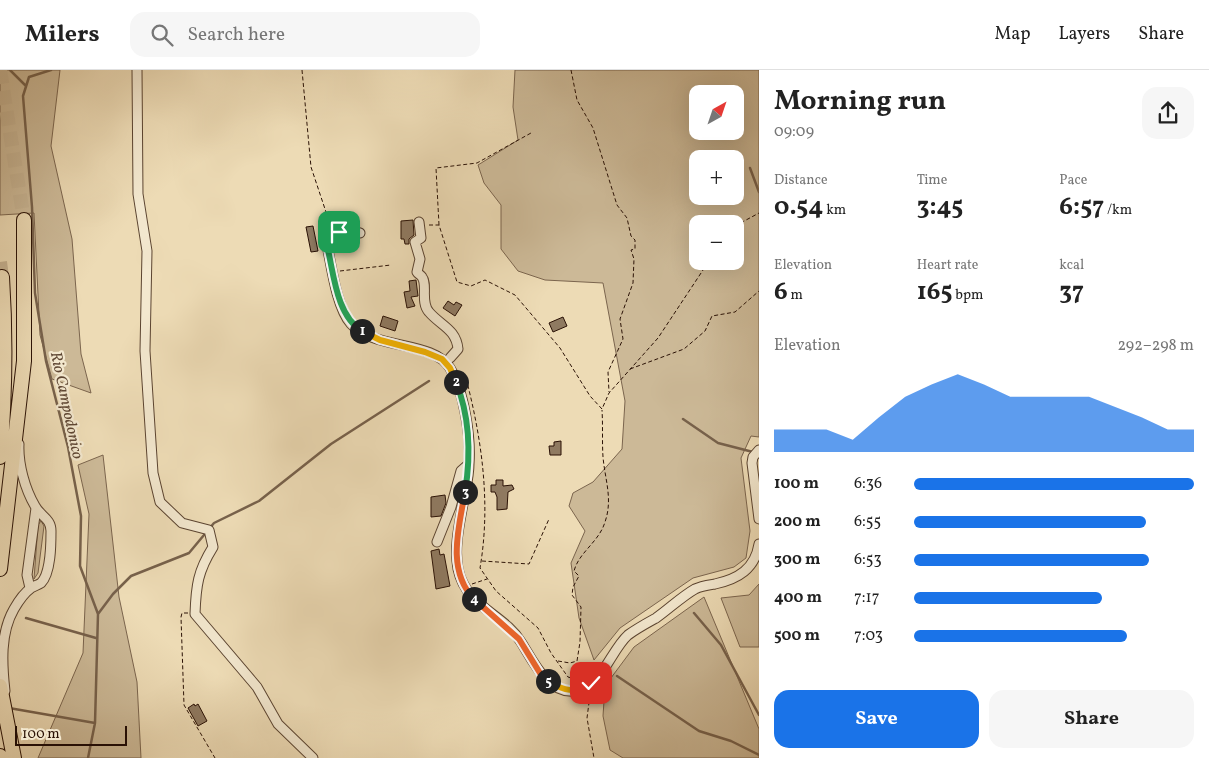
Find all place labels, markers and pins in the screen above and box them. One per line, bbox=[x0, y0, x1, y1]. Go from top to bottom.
pin bbox=[318, 211, 360, 253]
pin: 1 bbox=[350, 318, 374, 344]
pin: 2 bbox=[444, 370, 468, 394]
pin: 3 bbox=[452, 480, 478, 504]
pin: 4 bbox=[462, 586, 486, 612]
pin bbox=[570, 662, 612, 704]
pin: 5 bbox=[536, 668, 560, 694]

